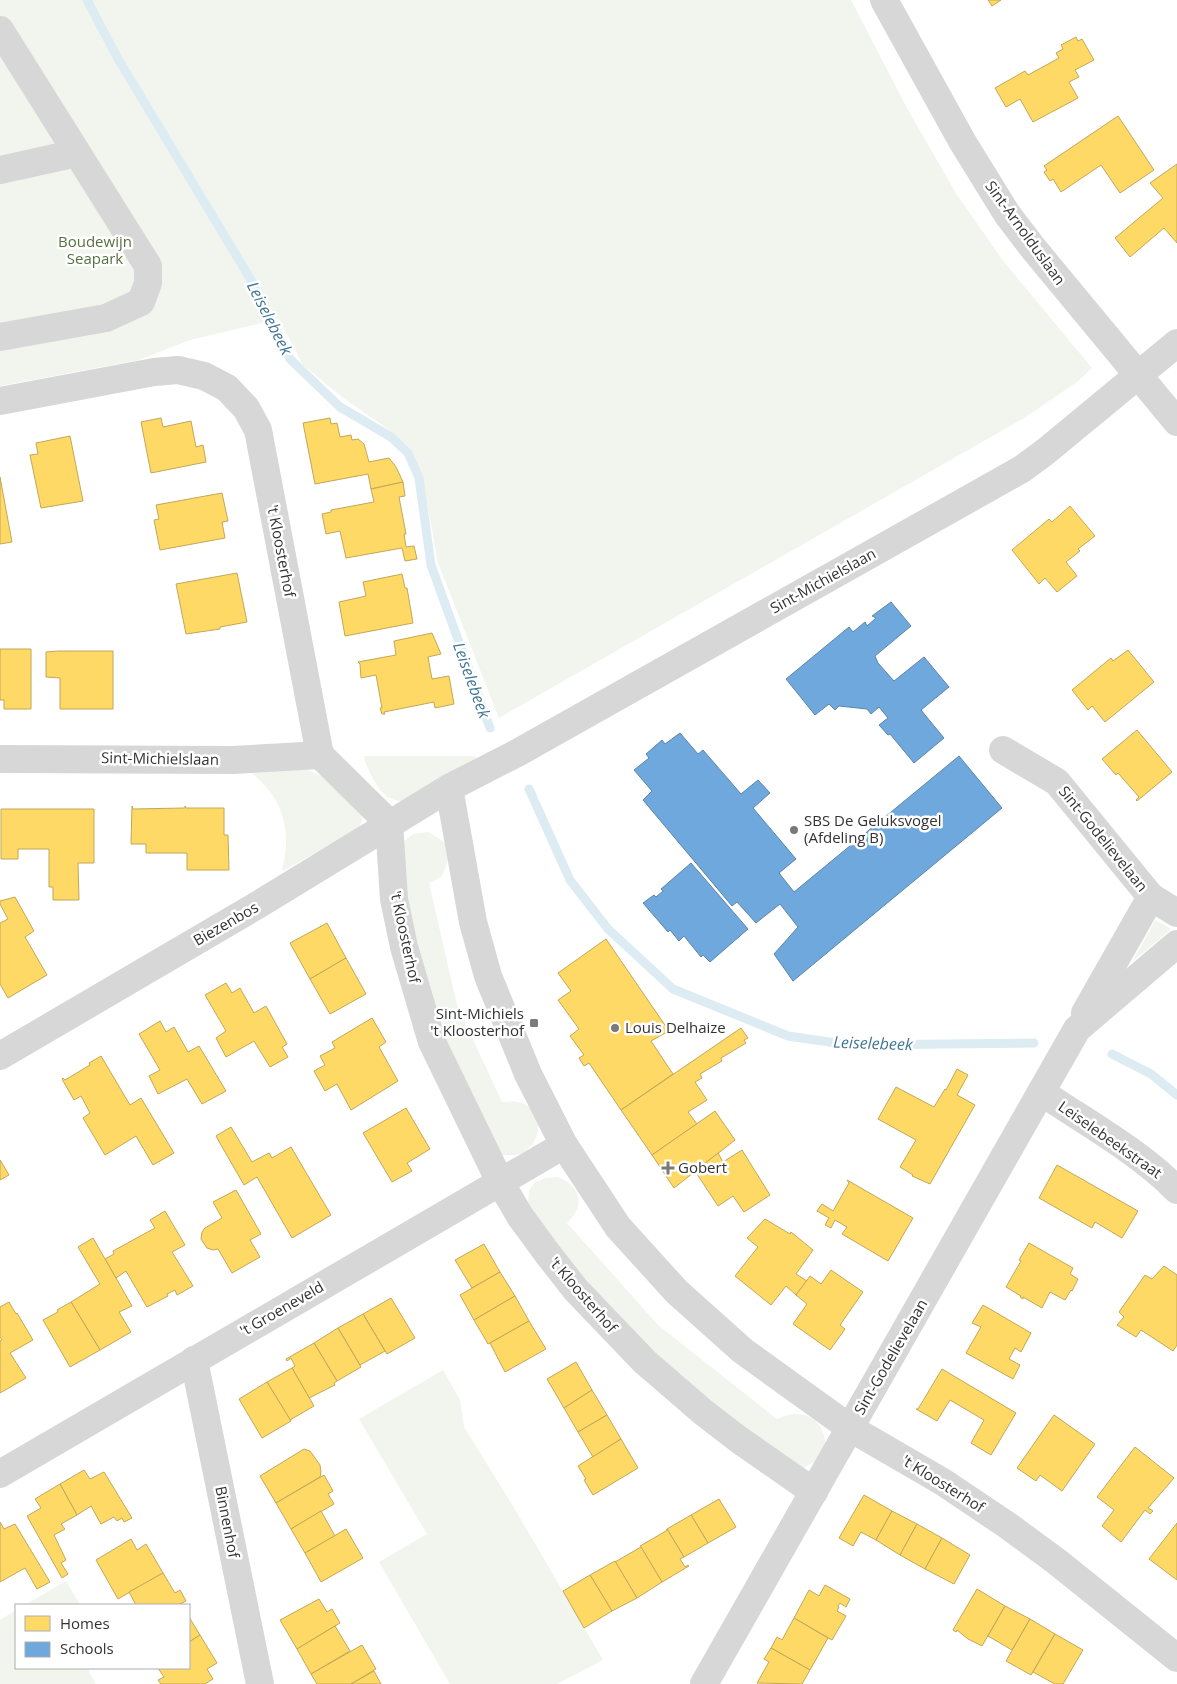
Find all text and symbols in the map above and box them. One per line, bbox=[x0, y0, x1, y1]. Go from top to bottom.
street label: Sint-Arnolduslaan bbox=[981, 176, 1070, 289]
park label: Boudewijn Seapark bbox=[58, 231, 132, 268]
water label: Leiselebeek bbox=[242, 278, 298, 359]
street label: 't Kloosterhof bbox=[263, 503, 301, 600]
street label: Sint-Michielslaan bbox=[766, 543, 879, 617]
water label: Leiselebeek bbox=[448, 639, 496, 722]
street label: Sint-Michielslaan bbox=[101, 747, 219, 769]
street label: Sint-Godelievelaan bbox=[1055, 781, 1153, 895]
place label: SBS De Geluksvogel (Afdeling B) bbox=[804, 810, 941, 847]
marker: SBS De Geluksvogel (Afdeling B) bbox=[788, 824, 800, 836]
street label: 't Kloosterhof bbox=[386, 889, 426, 986]
street label: Biezenbos bbox=[189, 896, 262, 950]
place label: Sint-Michiels 't Kloosterhof bbox=[430, 1003, 525, 1040]
marker: Sint-Michiels 't Kloosterhof bbox=[528, 1017, 540, 1029]
place label: Louis Delhaize bbox=[625, 1017, 726, 1037]
marker: Louis Delhaize bbox=[609, 1022, 621, 1034]
water label: Leiselebeek bbox=[833, 1031, 914, 1055]
street label: Leiselebeekstraat bbox=[1055, 1096, 1166, 1182]
place label: Gobert bbox=[678, 1157, 727, 1177]
marker: Gobert bbox=[662, 1162, 674, 1174]
street label: 't Kloosterhof bbox=[545, 1252, 623, 1337]
street label: 't Groeneveld bbox=[236, 1276, 327, 1340]
street label: Sint-Godelievelaan bbox=[849, 1295, 931, 1418]
street label: 't Kloosterhof bbox=[898, 1450, 989, 1517]
street label: Binnenhof bbox=[211, 1484, 245, 1560]
legend bbox=[15, 1604, 190, 1669]
text: Homes bbox=[60, 1613, 110, 1633]
text: Schools bbox=[60, 1638, 114, 1658]

